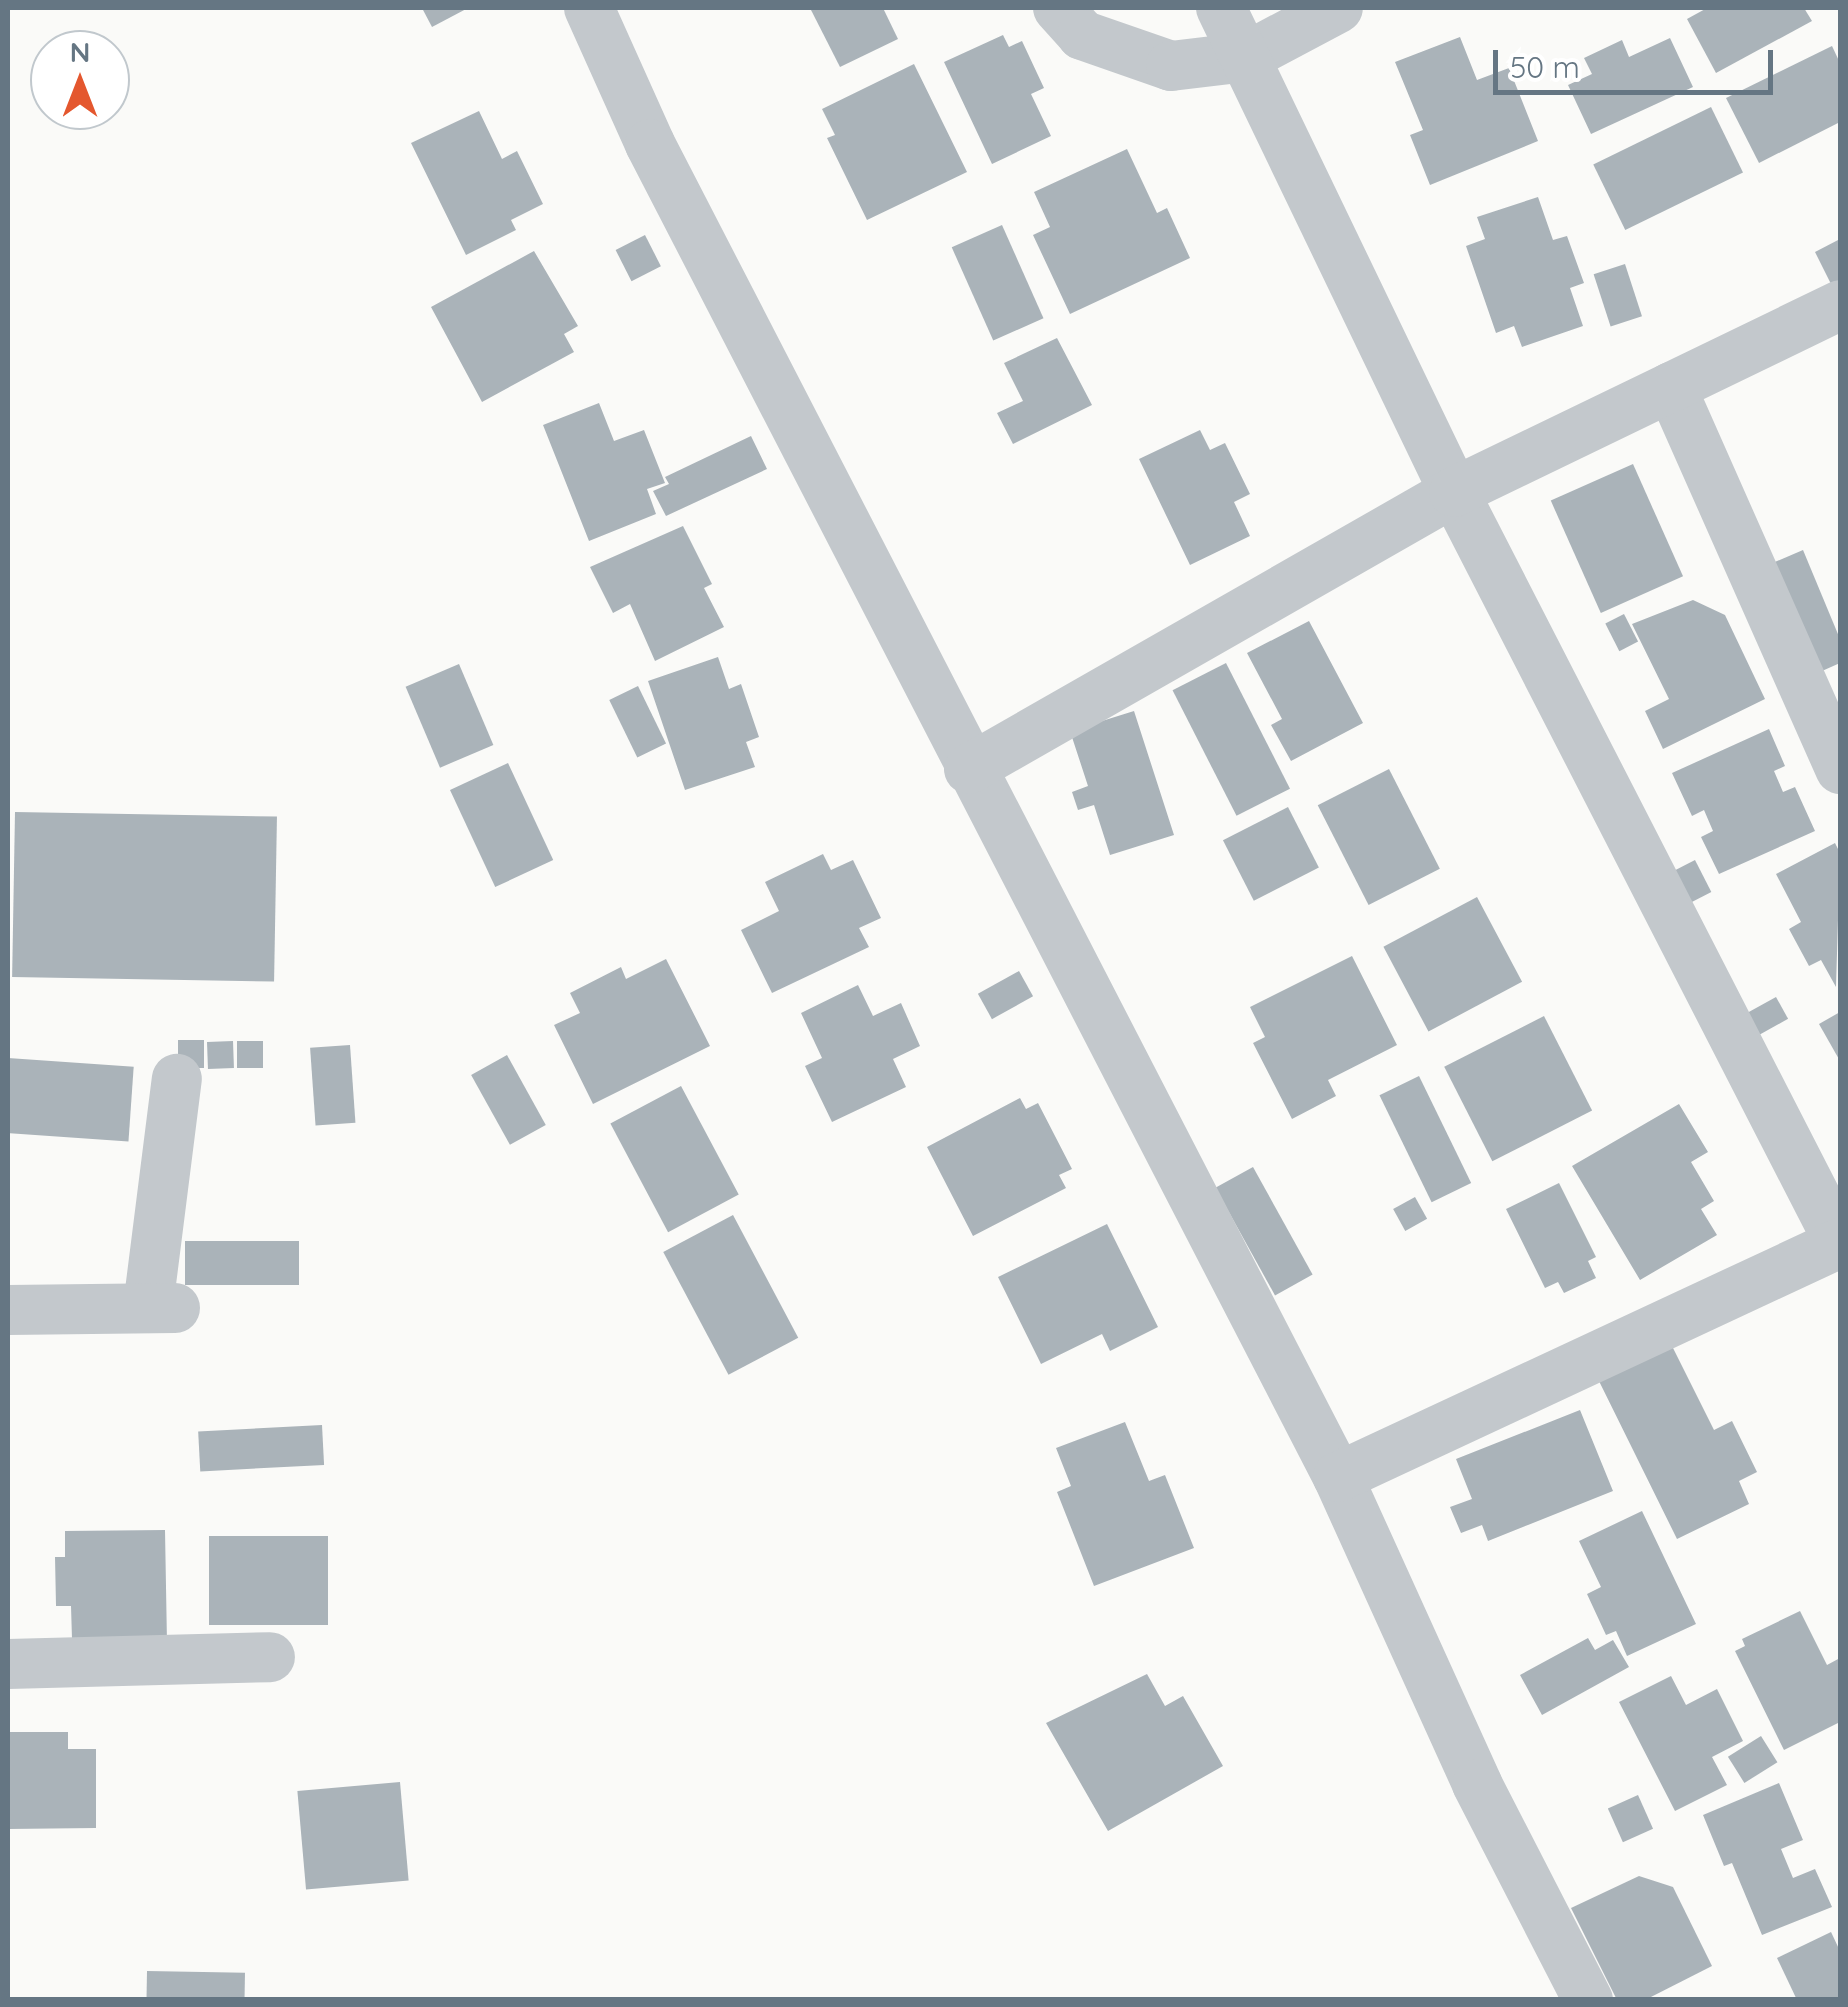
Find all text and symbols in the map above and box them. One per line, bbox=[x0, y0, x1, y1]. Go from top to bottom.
north arrow bbox=[30, 30, 130, 130]
scale bar bbox=[1498, 30, 1778, 92]
text: N bbox=[70, 34, 90, 69]
text: 50 m bbox=[1510, 48, 1580, 86]

